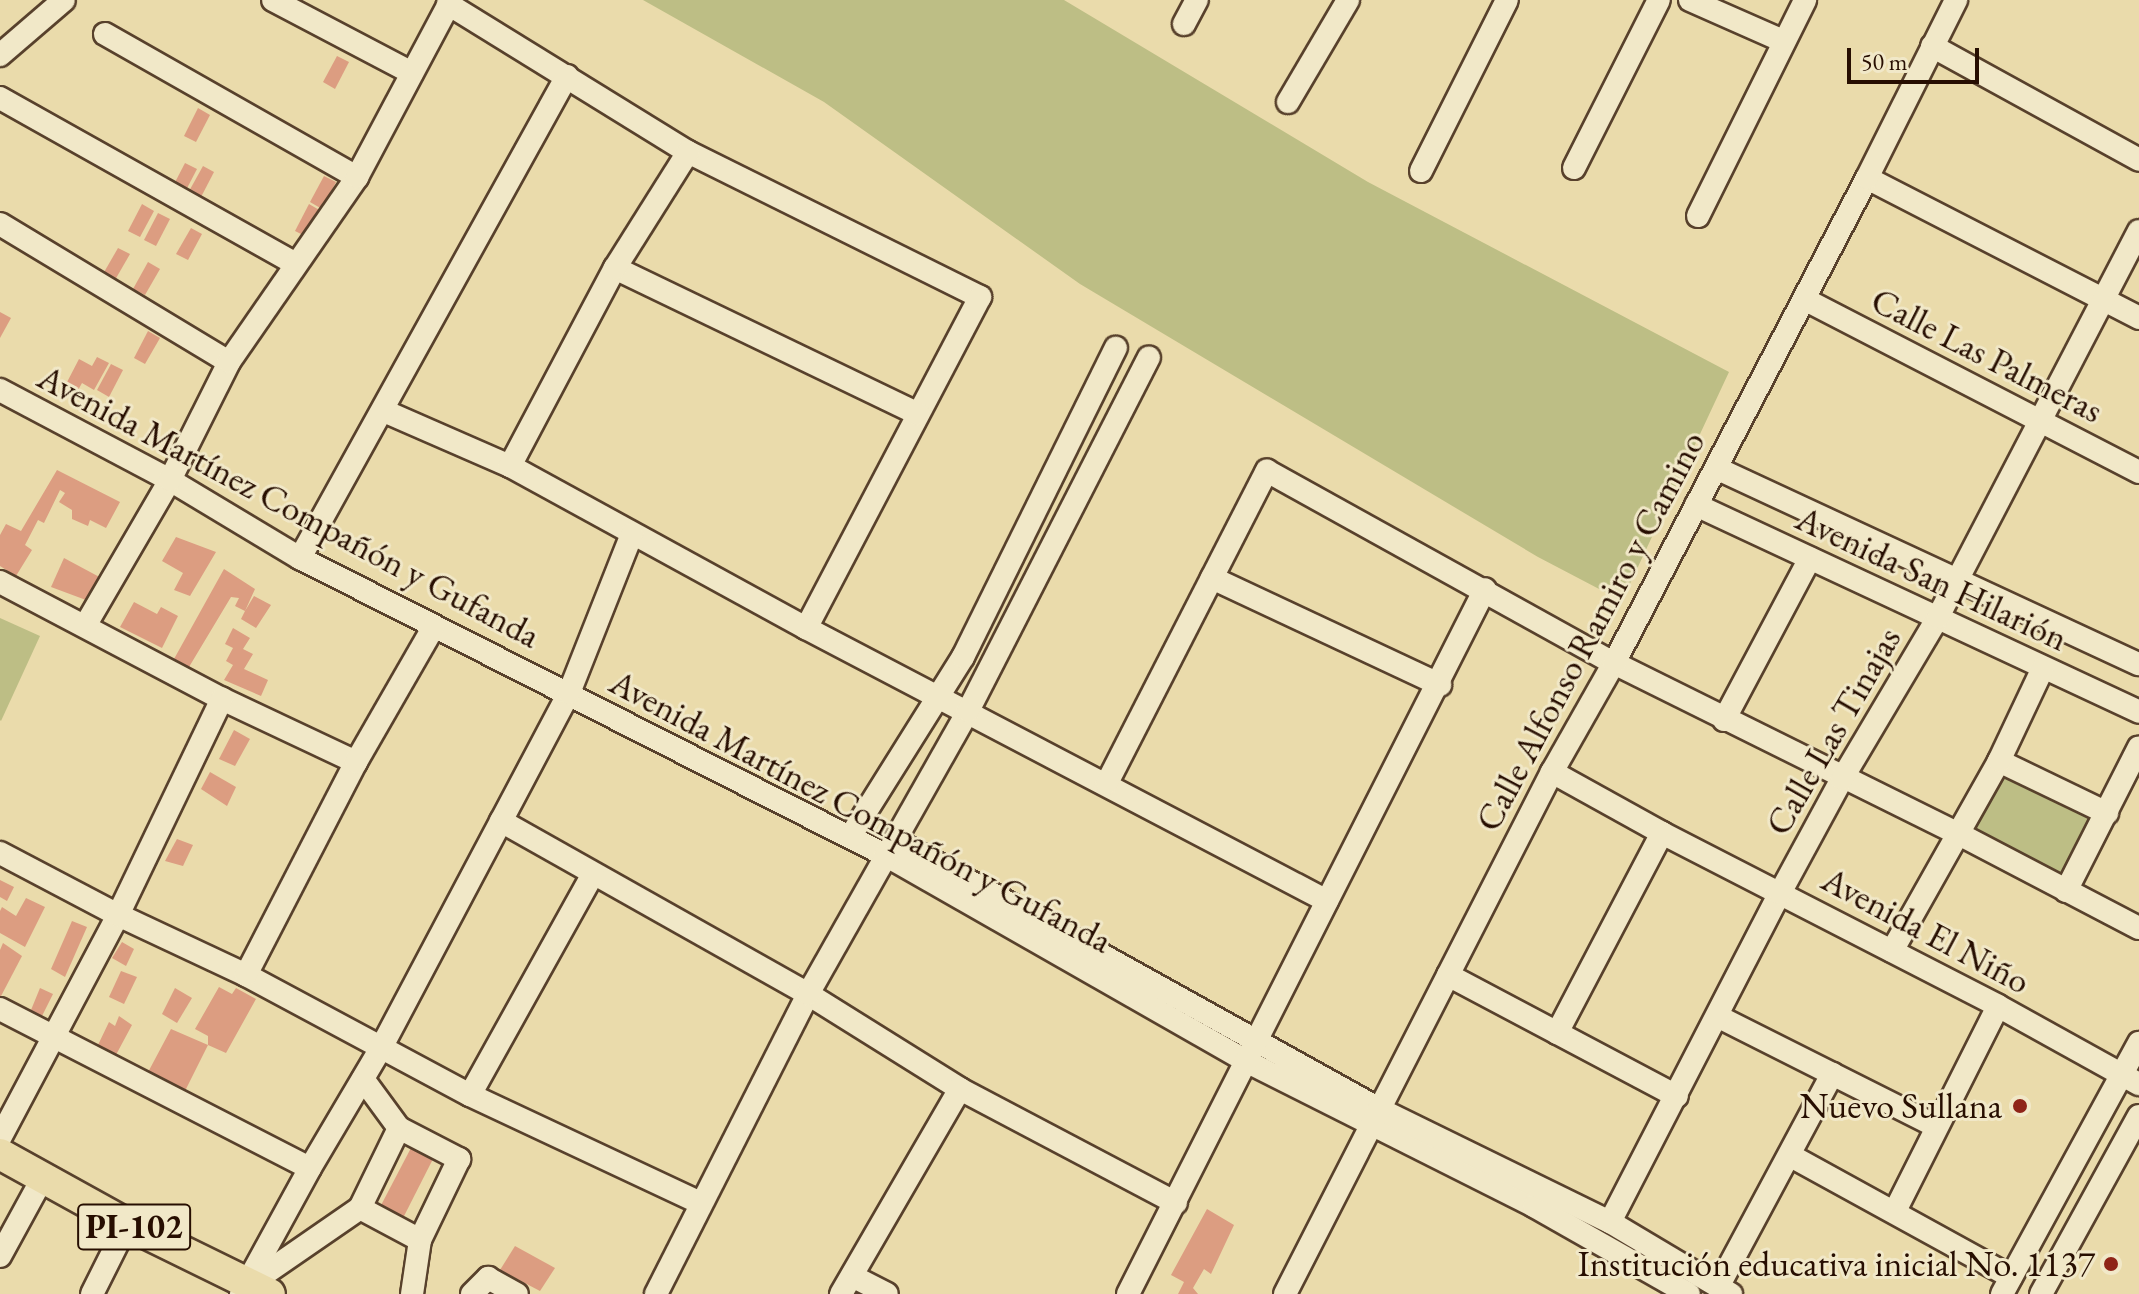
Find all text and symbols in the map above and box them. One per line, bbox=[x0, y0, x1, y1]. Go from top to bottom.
scale bar bbox=[1851, 32, 1983, 82]
text: 50 m bbox=[1861, 46, 1908, 77]
street label: Calle Las Palmeras bbox=[1864, 278, 2110, 432]
street label: Avenida Martínez Compañón y Gufanda bbox=[31, 355, 547, 657]
street label: Calle Alfonso Ramiro y Camino bbox=[1466, 424, 1714, 838]
street label: Avenida San Hilarión bbox=[1789, 496, 2075, 660]
street label: Calle Las Tinajas bbox=[1756, 619, 1910, 843]
street label: Avenida Martínez Compañón y Gufanda bbox=[603, 660, 1119, 962]
street label: Avenida El Niño bbox=[1815, 857, 2037, 1003]
place label: Nuevo Sullana bbox=[1800, 1084, 2002, 1128]
marker: Nuevo Sullana bbox=[2009, 1095, 2031, 1117]
road number: PI-102 bbox=[76, 1197, 192, 1257]
place label: Institución educativa inicial No. 1137 bbox=[1578, 1242, 2095, 1286]
marker: Institución educativa inicial No. 1137 bbox=[2102, 1255, 2120, 1273]

